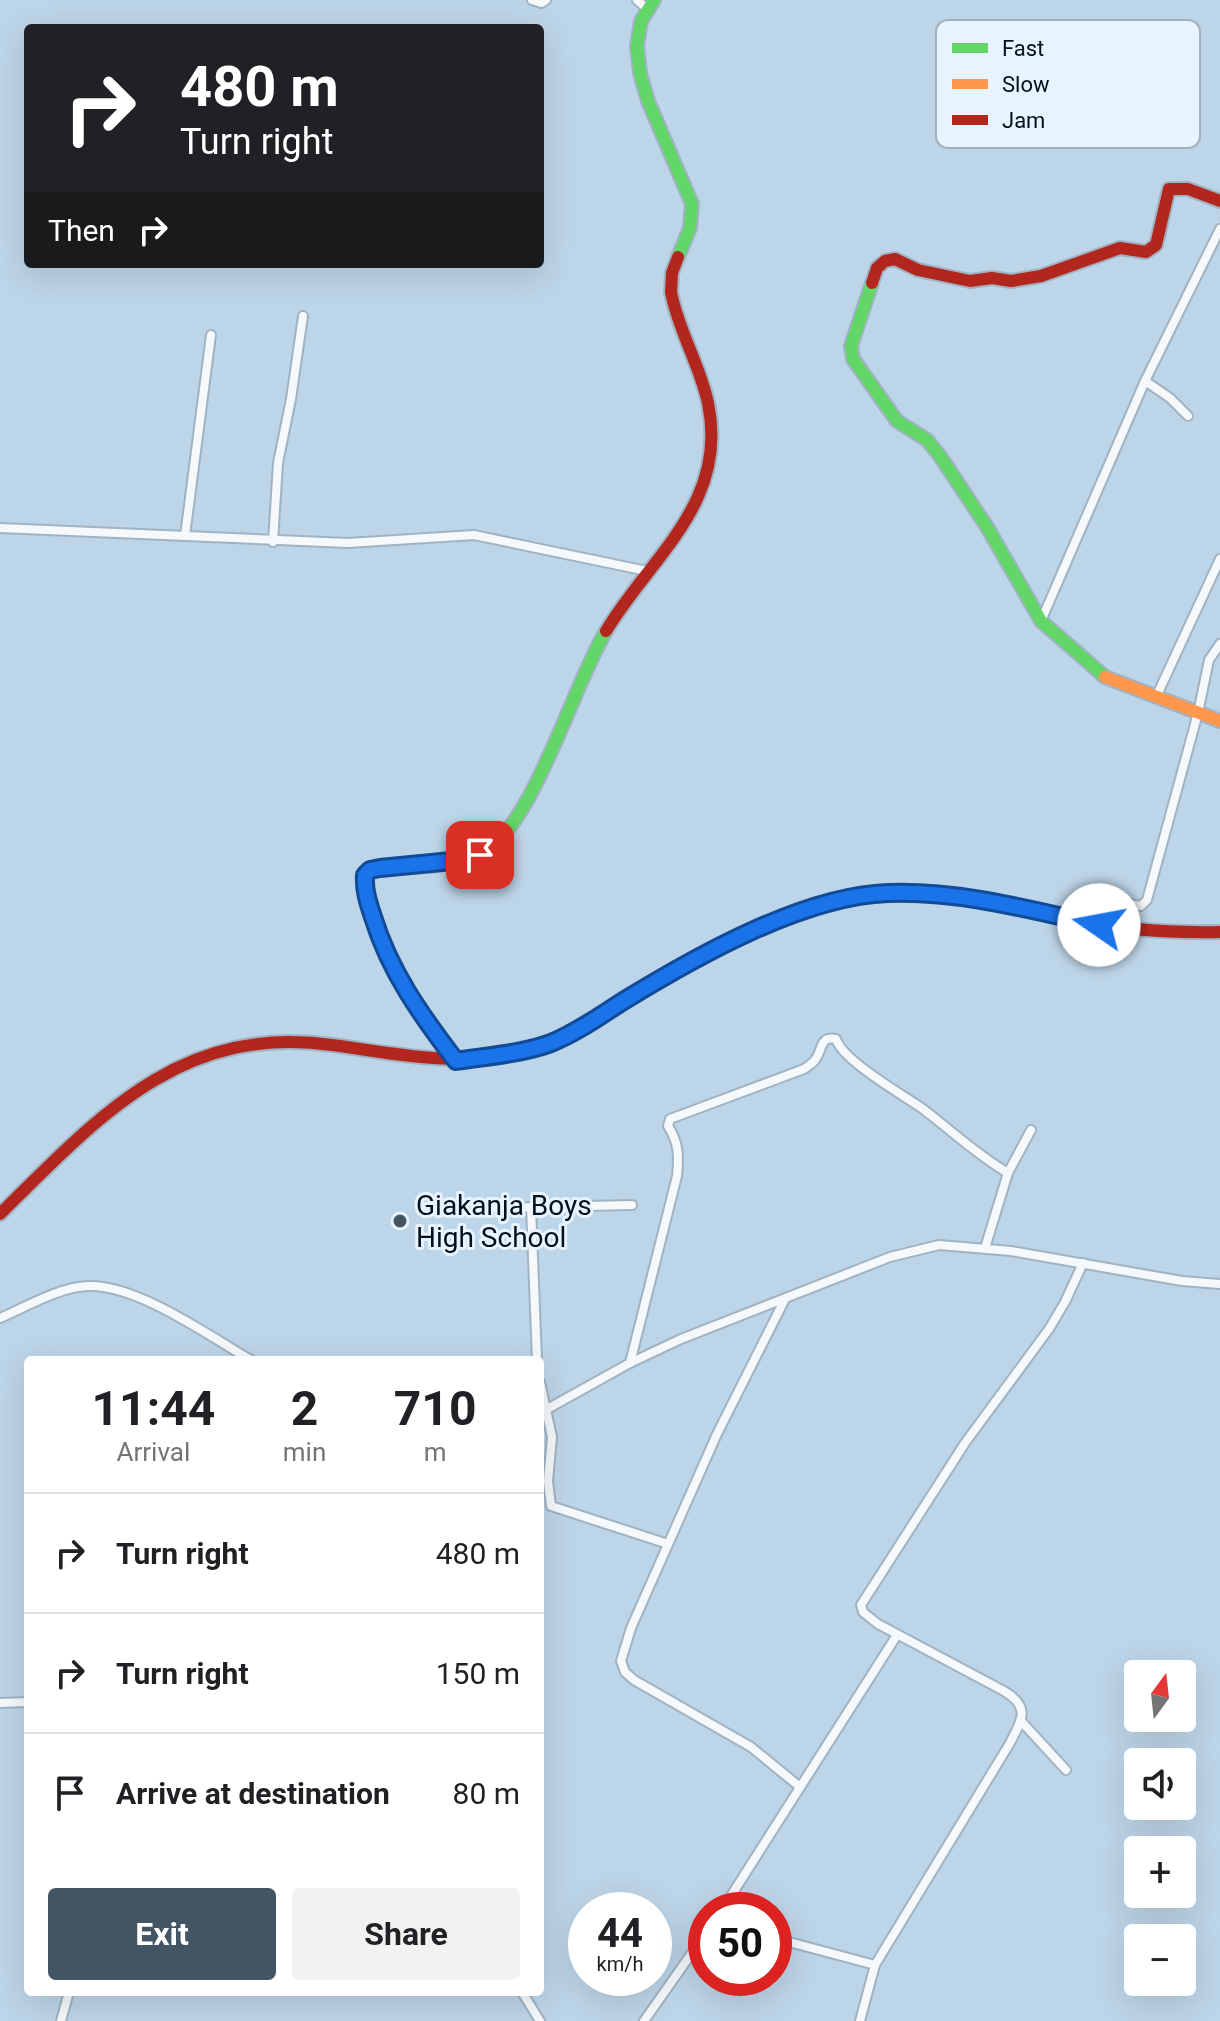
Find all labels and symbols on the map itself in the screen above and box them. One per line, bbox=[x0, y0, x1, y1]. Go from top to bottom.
legend bbox=[936, 20, 1200, 148]
text: Fast bbox=[1002, 36, 1044, 61]
text: Slow bbox=[1002, 72, 1050, 97]
text: Jam bbox=[1002, 108, 1045, 133]
pin bbox=[446, 821, 514, 889]
position arrow bbox=[1057, 883, 1141, 967]
place label: Giakanja Boys High School bbox=[416, 1189, 592, 1254]
marker: Giakanja Boys High School bbox=[391, 1212, 409, 1230]
north arrow bbox=[1124, 1660, 1196, 1732]
speed limit sign: 50 bbox=[688, 1892, 792, 1996]

